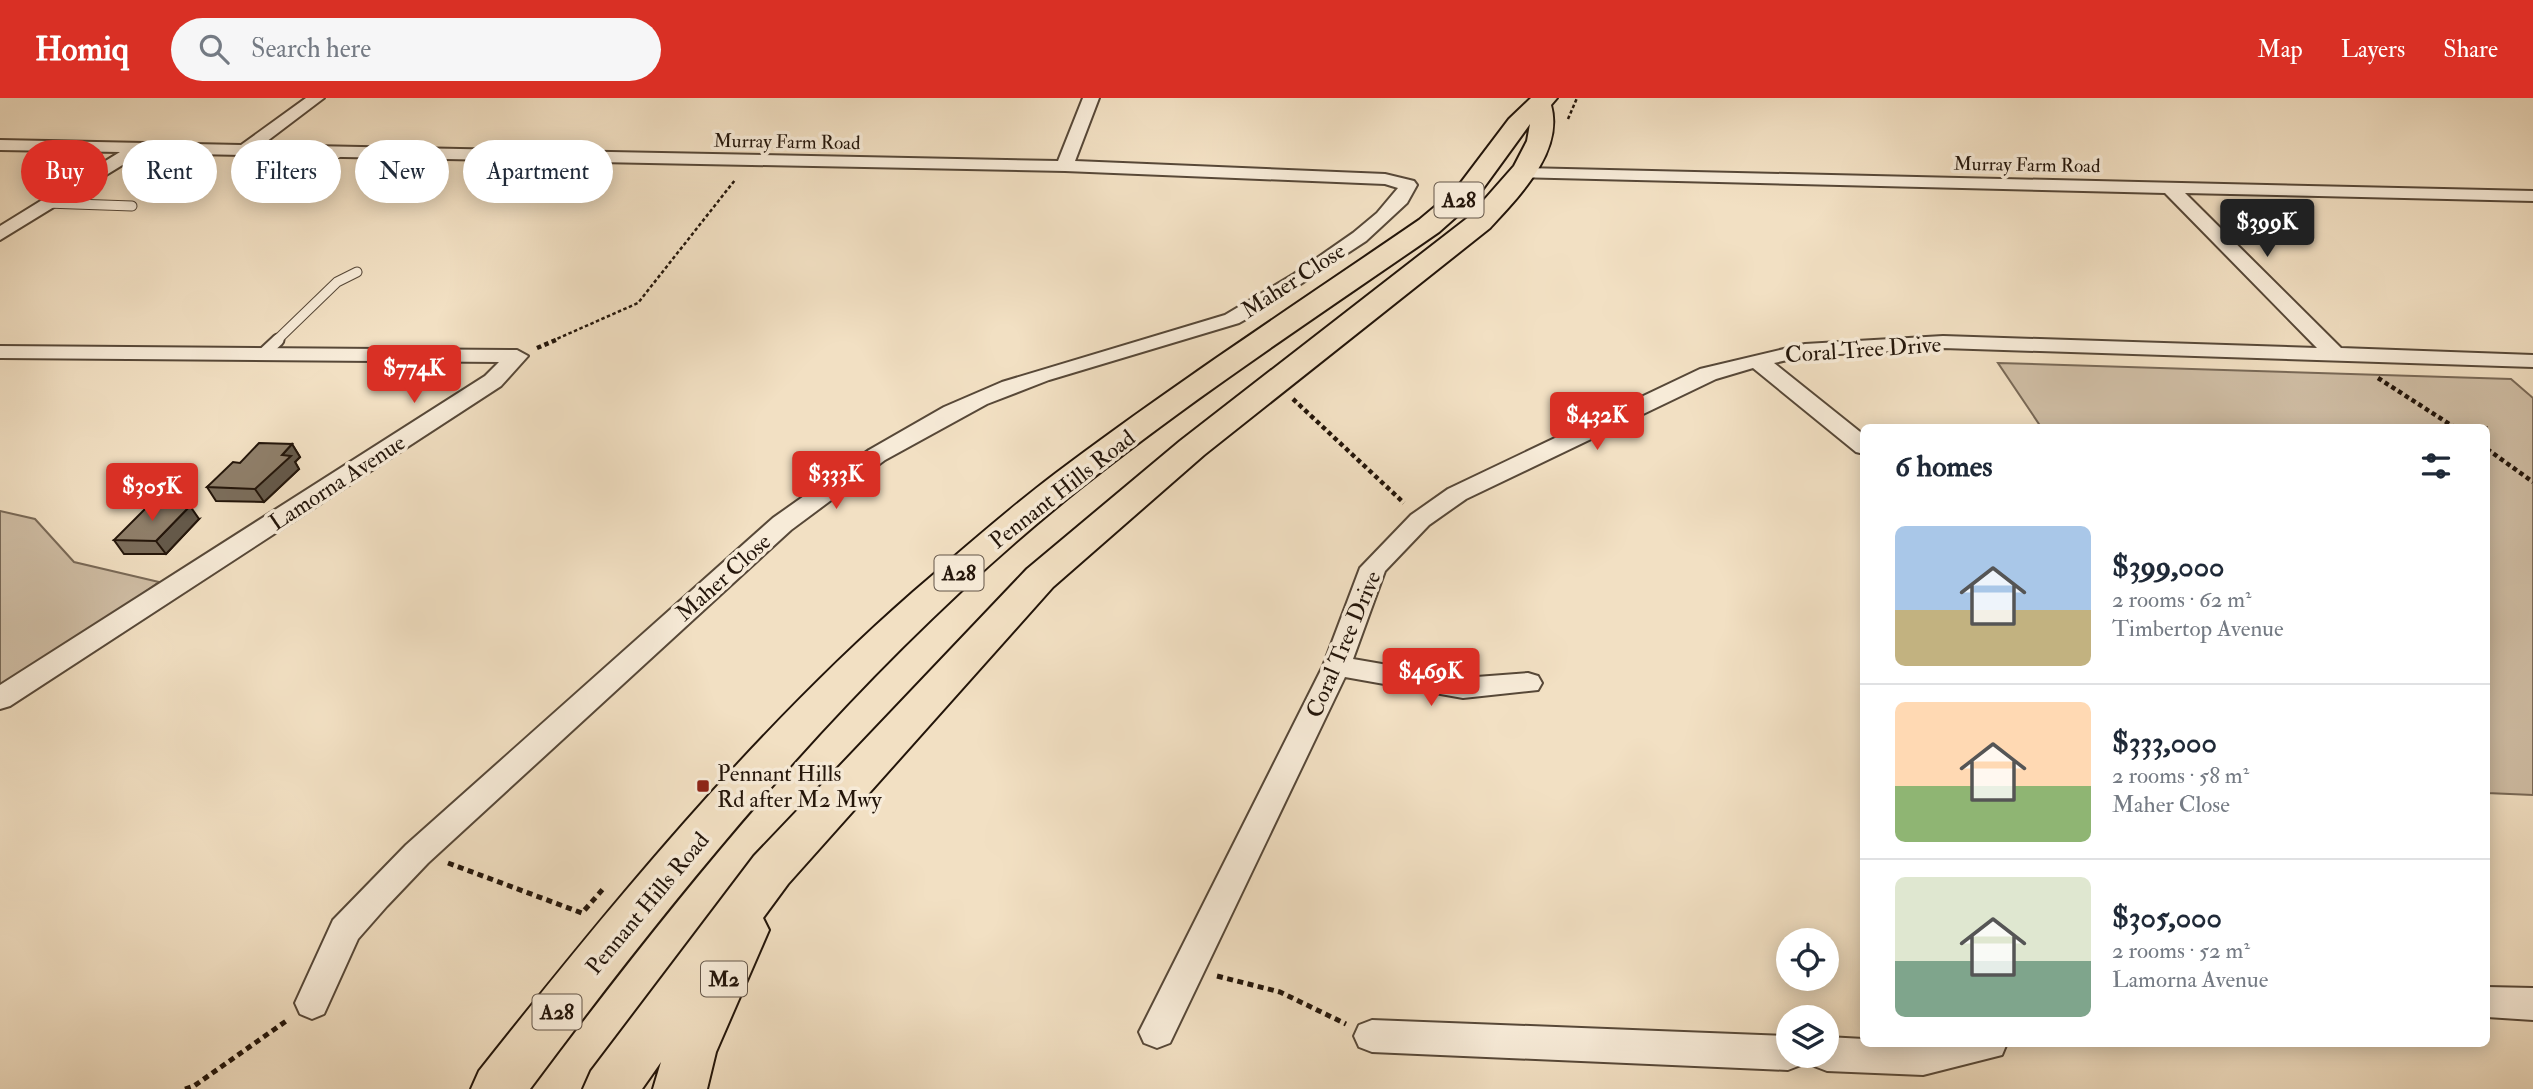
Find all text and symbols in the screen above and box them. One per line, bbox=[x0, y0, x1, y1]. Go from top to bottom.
search box bbox=[171, 18, 661, 81]
text: Homiq bbox=[35, 29, 129, 70]
icon: search bbox=[195, 30, 233, 68]
text: Search here bbox=[251, 33, 371, 65]
text: Map bbox=[2258, 34, 2303, 65]
text: Layers bbox=[2341, 34, 2405, 65]
text: Share bbox=[2443, 34, 2498, 65]
street label: Murray Farm Road bbox=[713, 129, 861, 155]
chip: Buy bbox=[21, 140, 108, 203]
chip: Rent bbox=[122, 140, 217, 203]
chip: Filters bbox=[231, 140, 341, 203]
chip: New bbox=[355, 140, 449, 203]
chip: Apartment bbox=[463, 140, 613, 203]
street label: Murray Farm Road bbox=[1953, 152, 2101, 178]
road number: A28 bbox=[1434, 182, 1484, 217]
pin: $399K bbox=[2218, 200, 2316, 259]
text: $399K bbox=[2236, 207, 2298, 236]
street label: Maher Close bbox=[1236, 236, 1351, 325]
street label: Coral Tree Drive bbox=[1784, 330, 1942, 369]
pin: $774K bbox=[365, 345, 463, 405]
text: $774K bbox=[383, 353, 445, 382]
pin: $432K bbox=[1548, 392, 1646, 452]
text: $432K bbox=[1566, 400, 1628, 429]
street label: Pennant Hills Road bbox=[984, 423, 1141, 555]
street label: Lamorna Avenue bbox=[264, 427, 411, 537]
icon: filters bbox=[2417, 447, 2455, 485]
text: 6 homes bbox=[1895, 448, 1993, 485]
pin: $333K bbox=[787, 452, 885, 511]
text: $333K bbox=[808, 459, 864, 488]
pin: $305K bbox=[103, 464, 201, 523]
text: $305K bbox=[122, 471, 182, 500]
street label: Maher Close bbox=[670, 527, 777, 628]
text: $399,000 bbox=[2112, 548, 2225, 585]
icon: home bbox=[1951, 554, 2035, 638]
road number: A28 bbox=[934, 556, 984, 590]
street label: Coral Tree Drive bbox=[1300, 566, 1388, 722]
text: 2 rooms · 62 m² bbox=[2112, 585, 2251, 614]
text: Timbertop Avenue bbox=[2112, 614, 2284, 643]
pin: $469K bbox=[1382, 648, 1480, 708]
text: $469K bbox=[1399, 656, 1463, 685]
text: $333,000 bbox=[2112, 724, 2217, 761]
icon: home bbox=[1951, 730, 2035, 814]
place label: Pennant Hills Rd after M2 Mwy bbox=[717, 759, 882, 814]
text: 2 rooms · 58 m² bbox=[2112, 761, 2249, 790]
marker: Pennant Hills Rd after M2 Mwy bbox=[695, 778, 711, 794]
text: Maher Close bbox=[2112, 790, 2230, 819]
street label: Pennant Hills Road bbox=[579, 826, 715, 981]
text: $305,000 bbox=[2112, 899, 2222, 936]
icon: home bbox=[1951, 905, 2035, 989]
map controls bbox=[1776, 928, 1839, 1068]
button: locate bbox=[1776, 928, 1839, 991]
text: 2 rooms · 52 m² bbox=[2112, 936, 2250, 965]
road number: M2 bbox=[701, 962, 747, 996]
text: Lamorna Avenue bbox=[2112, 965, 2268, 994]
road number: A28 bbox=[532, 995, 582, 1030]
button: layers bbox=[1776, 1005, 1839, 1068]

